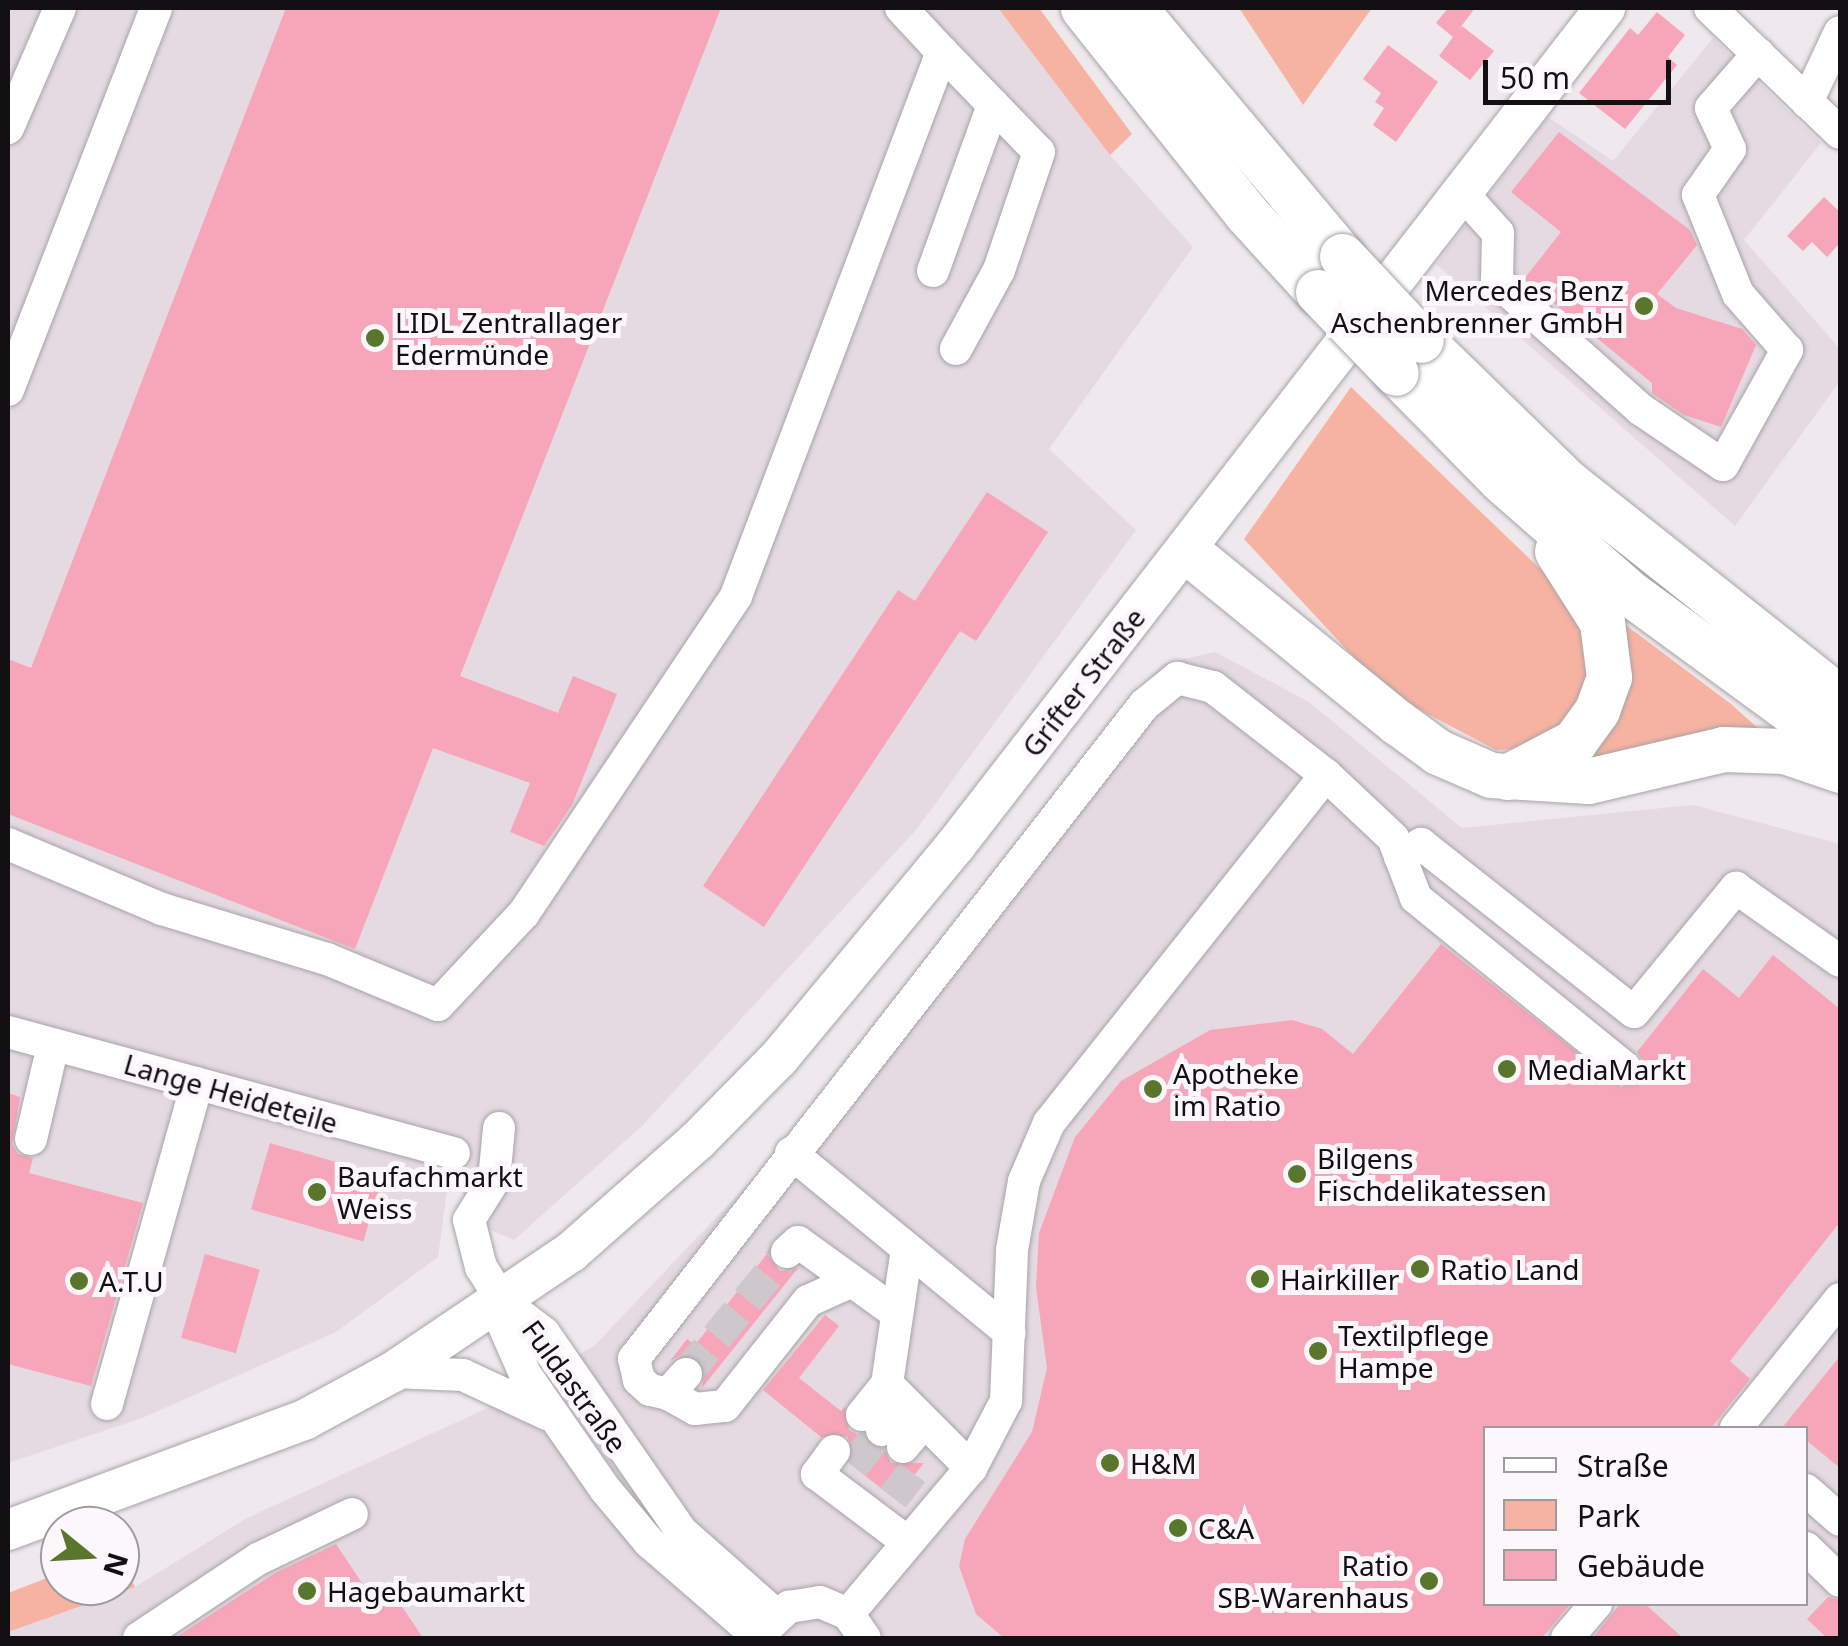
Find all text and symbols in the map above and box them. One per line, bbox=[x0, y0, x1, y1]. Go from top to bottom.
scale bar bbox=[1488, 40, 1676, 102]
text: 50 m bbox=[1500, 57, 1570, 98]
place label: Mercedes Benz Aschenbrenner GmbH bbox=[1331, 273, 1624, 339]
marker: Mercedes Benz Aschenbrenner GmbH bbox=[1633, 295, 1655, 317]
place label: LIDL Zentrallager Edermünde bbox=[395, 305, 622, 371]
marker: LIDL Zentrallager Edermünde bbox=[364, 327, 386, 349]
street label: Grifter Straße bbox=[1015, 601, 1151, 763]
street label: Lange Heideteile bbox=[120, 1046, 342, 1140]
place label: MediaMarkt bbox=[1527, 1052, 1686, 1086]
place label: Apotheke im Ratio bbox=[1173, 1056, 1299, 1122]
marker: MediaMarkt bbox=[1496, 1058, 1518, 1080]
marker: Apotheke im Ratio bbox=[1142, 1078, 1164, 1100]
place label: Bilgens Fischdelikatessen bbox=[1317, 1141, 1547, 1207]
place label: Baufachmarkt Weiss bbox=[337, 1159, 523, 1225]
marker: Bilgens Fischdelikatessen bbox=[1286, 1163, 1308, 1185]
marker: Baufachmarkt Weiss bbox=[306, 1181, 328, 1203]
place label: Ratio Land bbox=[1440, 1252, 1580, 1286]
marker: Ratio Land bbox=[1409, 1258, 1431, 1280]
place label: Hairkiller bbox=[1280, 1262, 1399, 1296]
place label: A.T.U bbox=[99, 1264, 164, 1298]
marker: Hairkiller bbox=[1249, 1268, 1271, 1290]
marker: A.T.U bbox=[68, 1270, 90, 1292]
street label: Fuldastraße bbox=[516, 1313, 634, 1459]
place label: Textilpflege Hampe bbox=[1338, 1318, 1489, 1384]
marker: Textilpflege Hampe bbox=[1307, 1340, 1329, 1362]
legend bbox=[1483, 1426, 1808, 1606]
text: Straße bbox=[1577, 1445, 1669, 1486]
place label: H&M bbox=[1130, 1446, 1197, 1480]
marker: H&M bbox=[1099, 1452, 1121, 1474]
text: Park bbox=[1577, 1495, 1640, 1536]
north arrow bbox=[40, 1506, 140, 1606]
place label: C&A bbox=[1198, 1511, 1254, 1545]
marker: C&A bbox=[1167, 1517, 1189, 1539]
text: Gebäude bbox=[1577, 1545, 1705, 1586]
text: N bbox=[95, 1548, 138, 1581]
place label: Ratio SB-Warenhaus bbox=[1217, 1548, 1409, 1614]
marker: Ratio SB-Warenhaus bbox=[1418, 1570, 1440, 1592]
place label: Hagebaumarkt bbox=[327, 1574, 525, 1608]
marker: Hagebaumarkt bbox=[296, 1580, 318, 1602]

